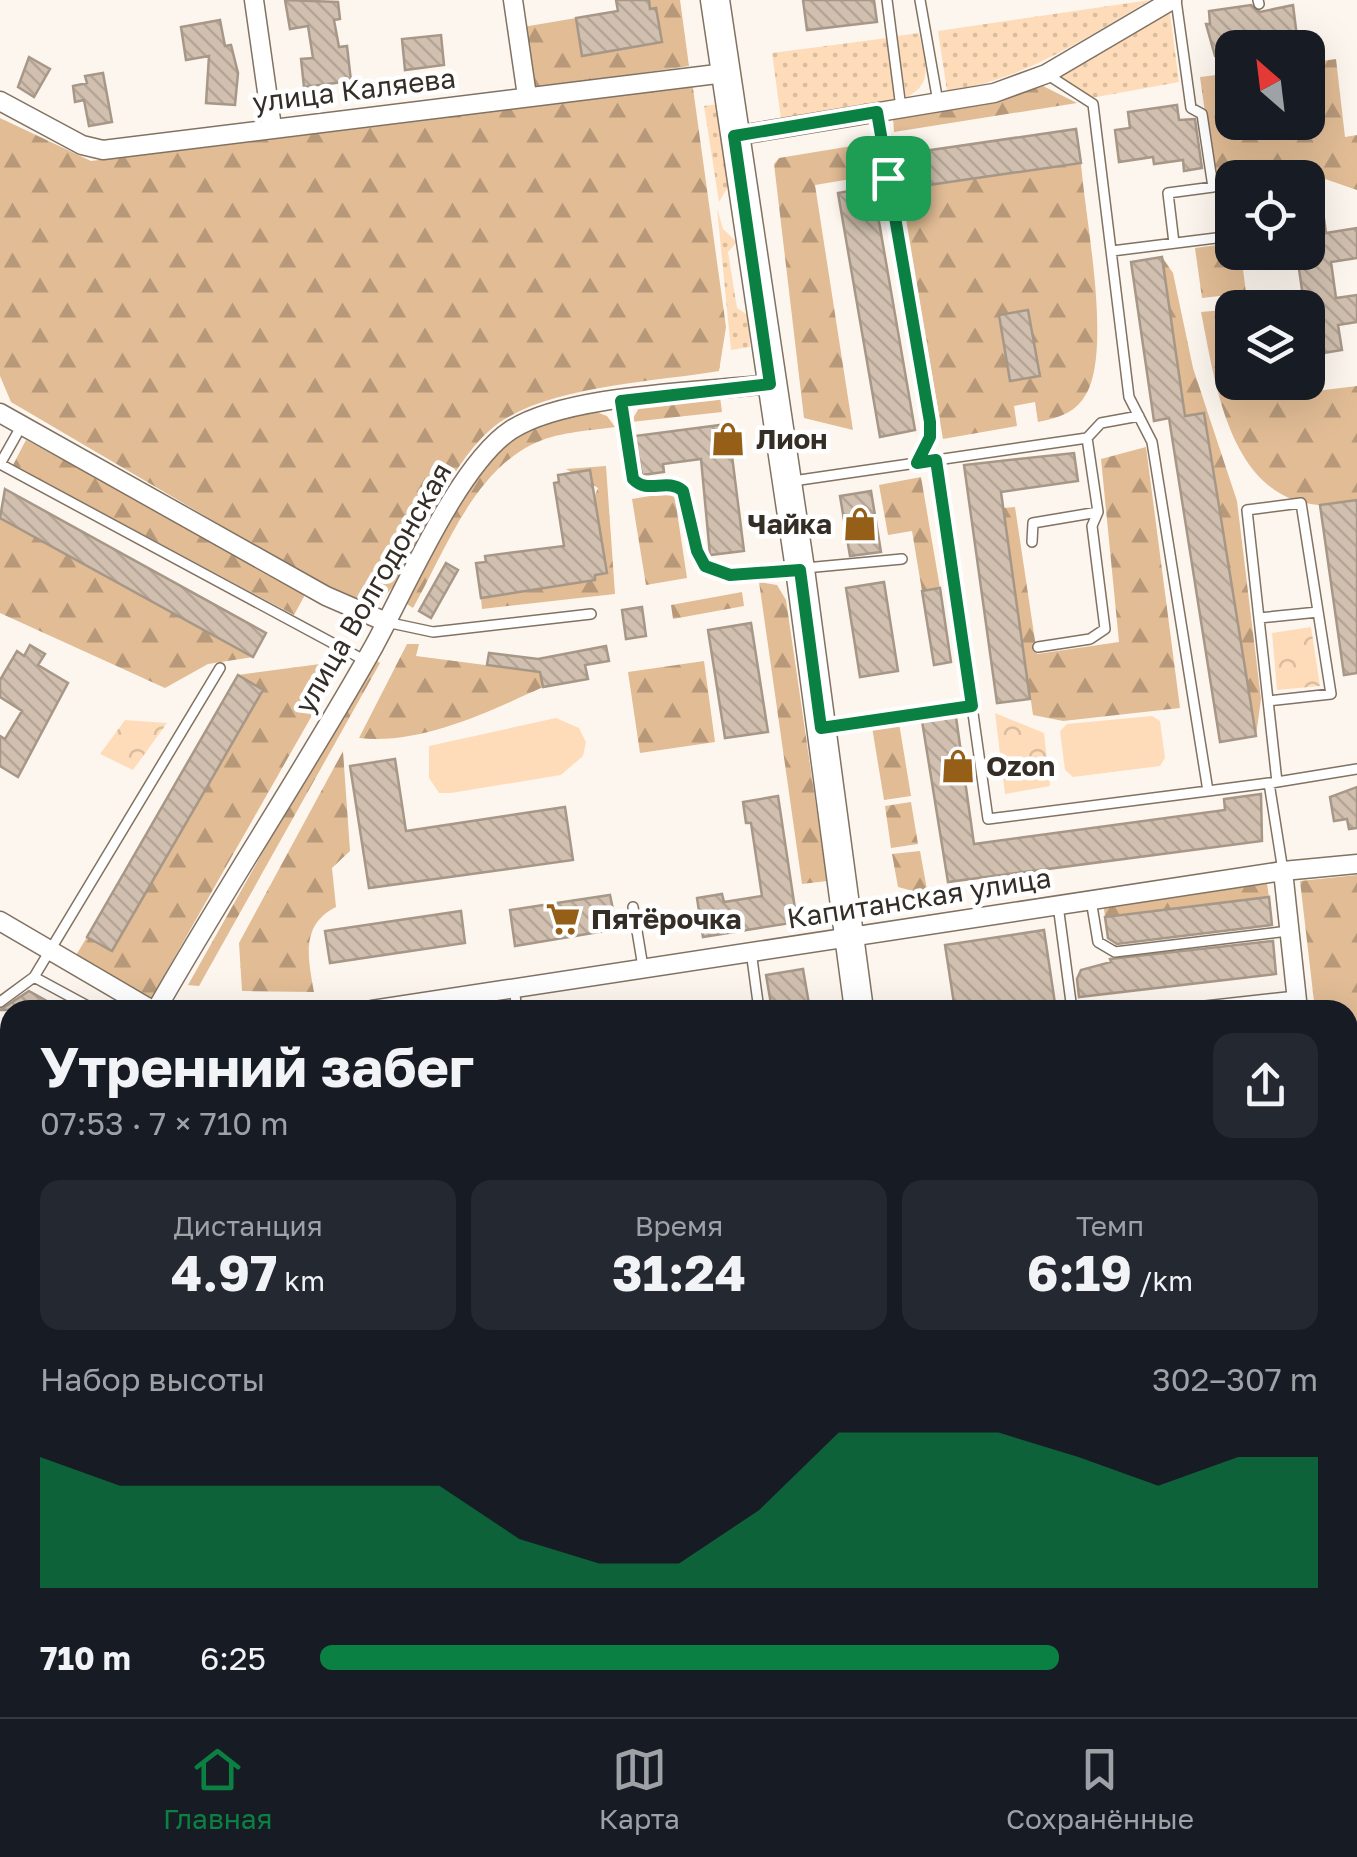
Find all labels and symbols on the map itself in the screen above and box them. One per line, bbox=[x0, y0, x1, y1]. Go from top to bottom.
north arrow bbox=[1215, 30, 1325, 140]
street label: улица Каляева bbox=[250, 61, 457, 118]
pin bbox=[846, 136, 931, 221]
shop icon: Лион bbox=[709, 420, 747, 458]
place label: Лион bbox=[756, 422, 827, 455]
street label: улица Волгодонская bbox=[287, 457, 458, 719]
shop icon: Чайка bbox=[841, 505, 879, 543]
place label: Чайка bbox=[747, 507, 832, 540]
shop icon: Ozon bbox=[939, 747, 977, 785]
place label: Ozon bbox=[986, 749, 1055, 782]
street label: Капитанская улица bbox=[784, 860, 1053, 935]
supermarket icon: Пятёрочка bbox=[544, 900, 582, 938]
place label: Пятёрочка bbox=[591, 902, 742, 935]

